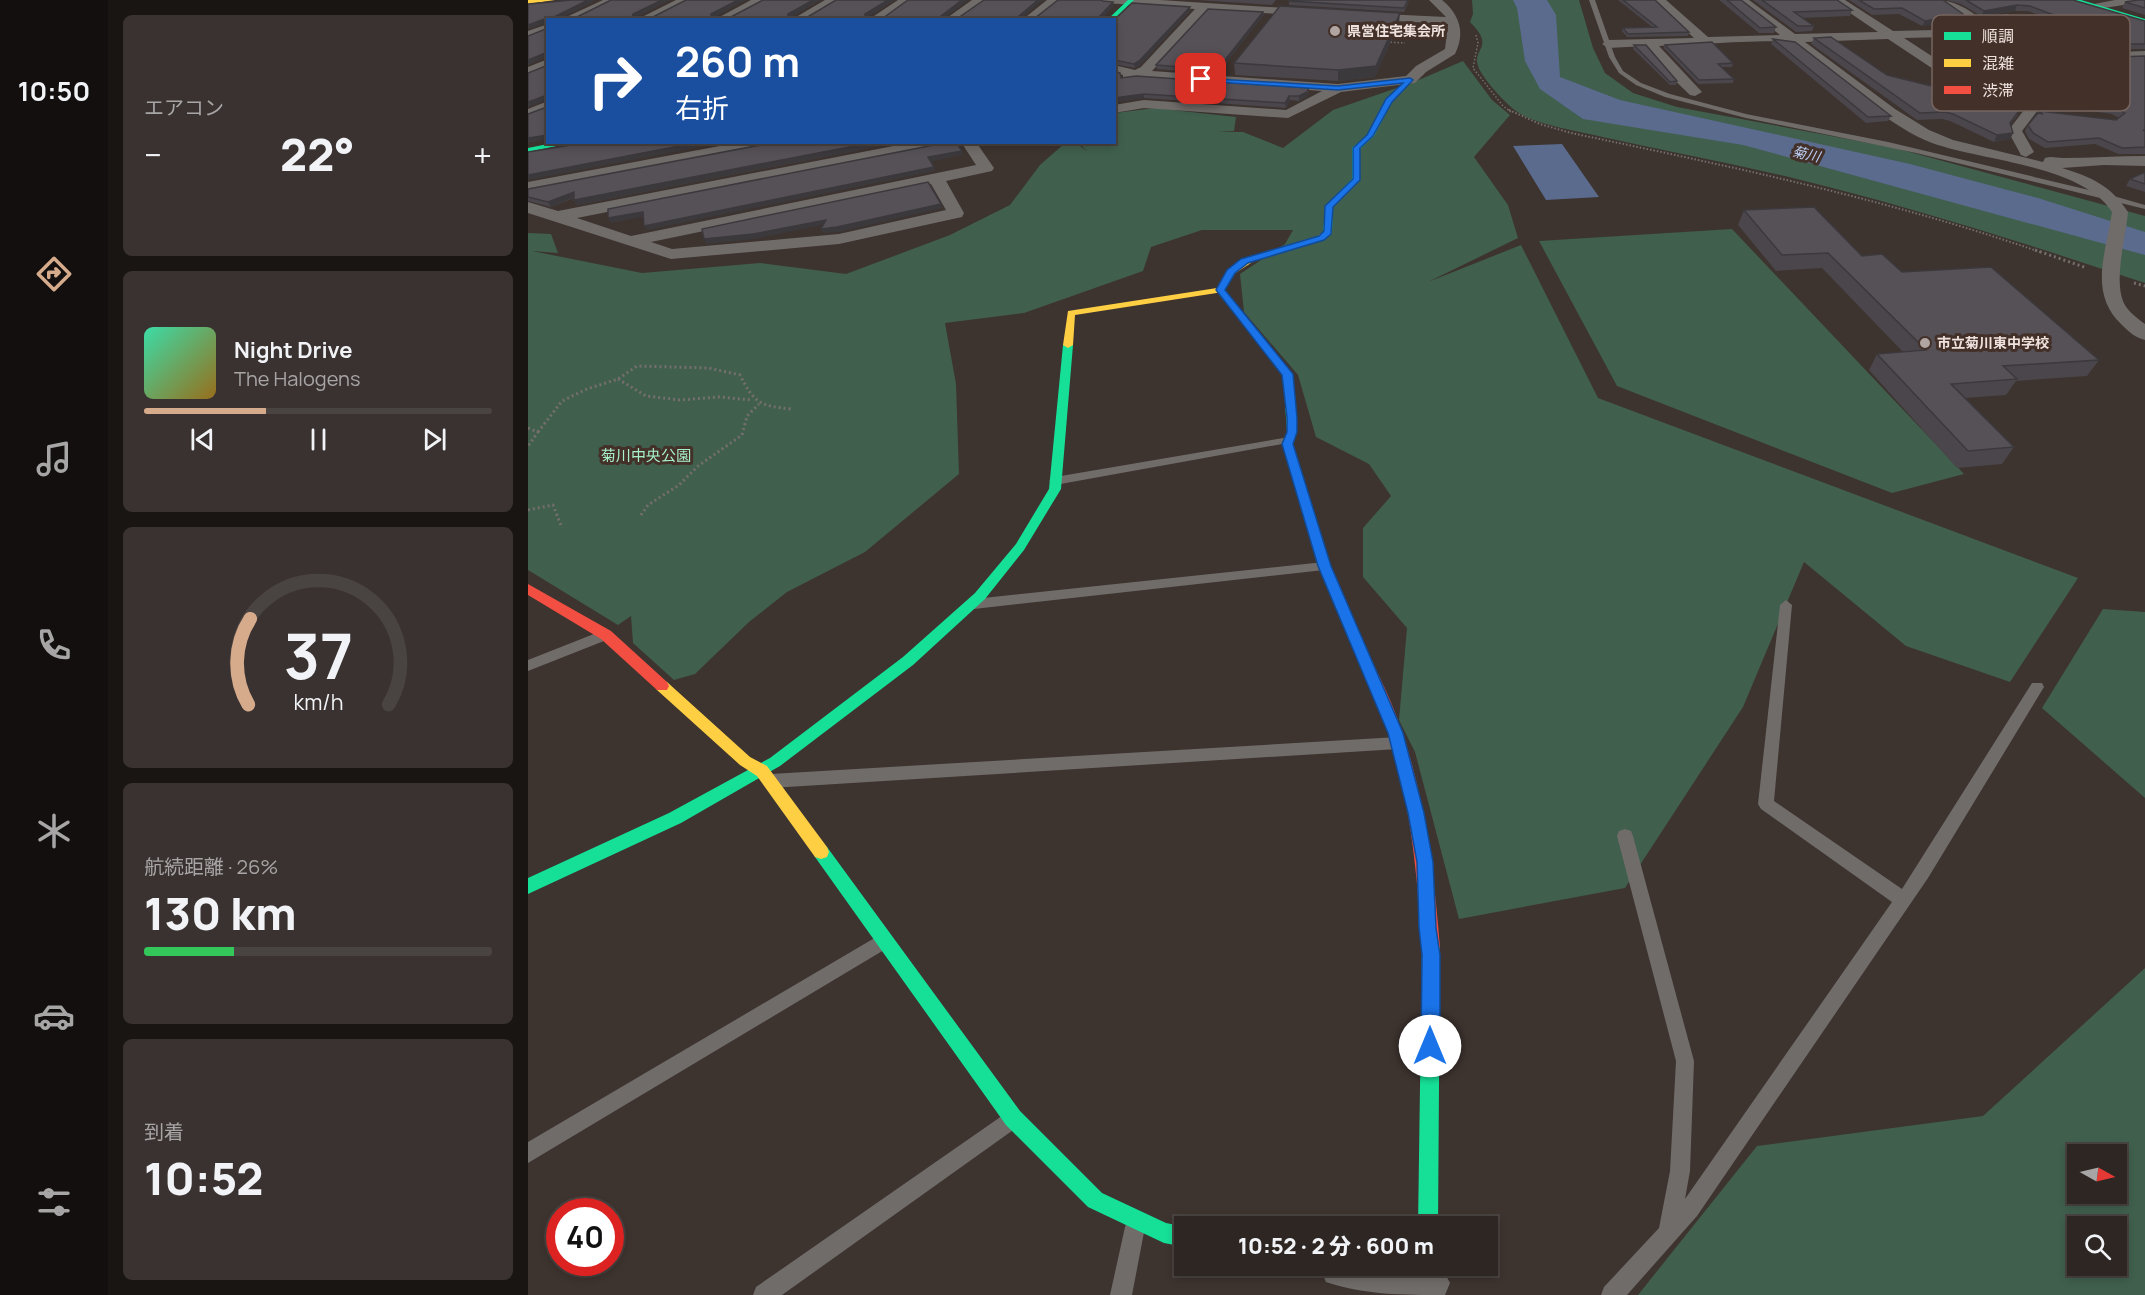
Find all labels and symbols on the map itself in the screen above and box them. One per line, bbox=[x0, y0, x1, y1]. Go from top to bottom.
legend bbox=[1932, 15, 2130, 111]
place label: 県営住宅集会所 bbox=[1347, 21, 1445, 40]
marker: 県営住宅集会所 bbox=[1328, 24, 1342, 38]
text: 順調 bbox=[1982, 25, 2014, 47]
text: 混雑 bbox=[1982, 52, 2014, 74]
pin bbox=[1175, 53, 1226, 104]
text: 渋滞 bbox=[1982, 79, 2014, 101]
water label: 菊川 bbox=[1790, 141, 1824, 166]
place label: 市立菊川東中学校 bbox=[1937, 333, 2049, 352]
marker: 市立菊川東中学校 bbox=[1918, 336, 1932, 350]
park label: 菊川中央公園 bbox=[601, 445, 691, 466]
position arrow bbox=[1398, 1014, 1462, 1078]
north arrow bbox=[2067, 1144, 2127, 1204]
speed limit sign: 40 bbox=[546, 1198, 624, 1276]

